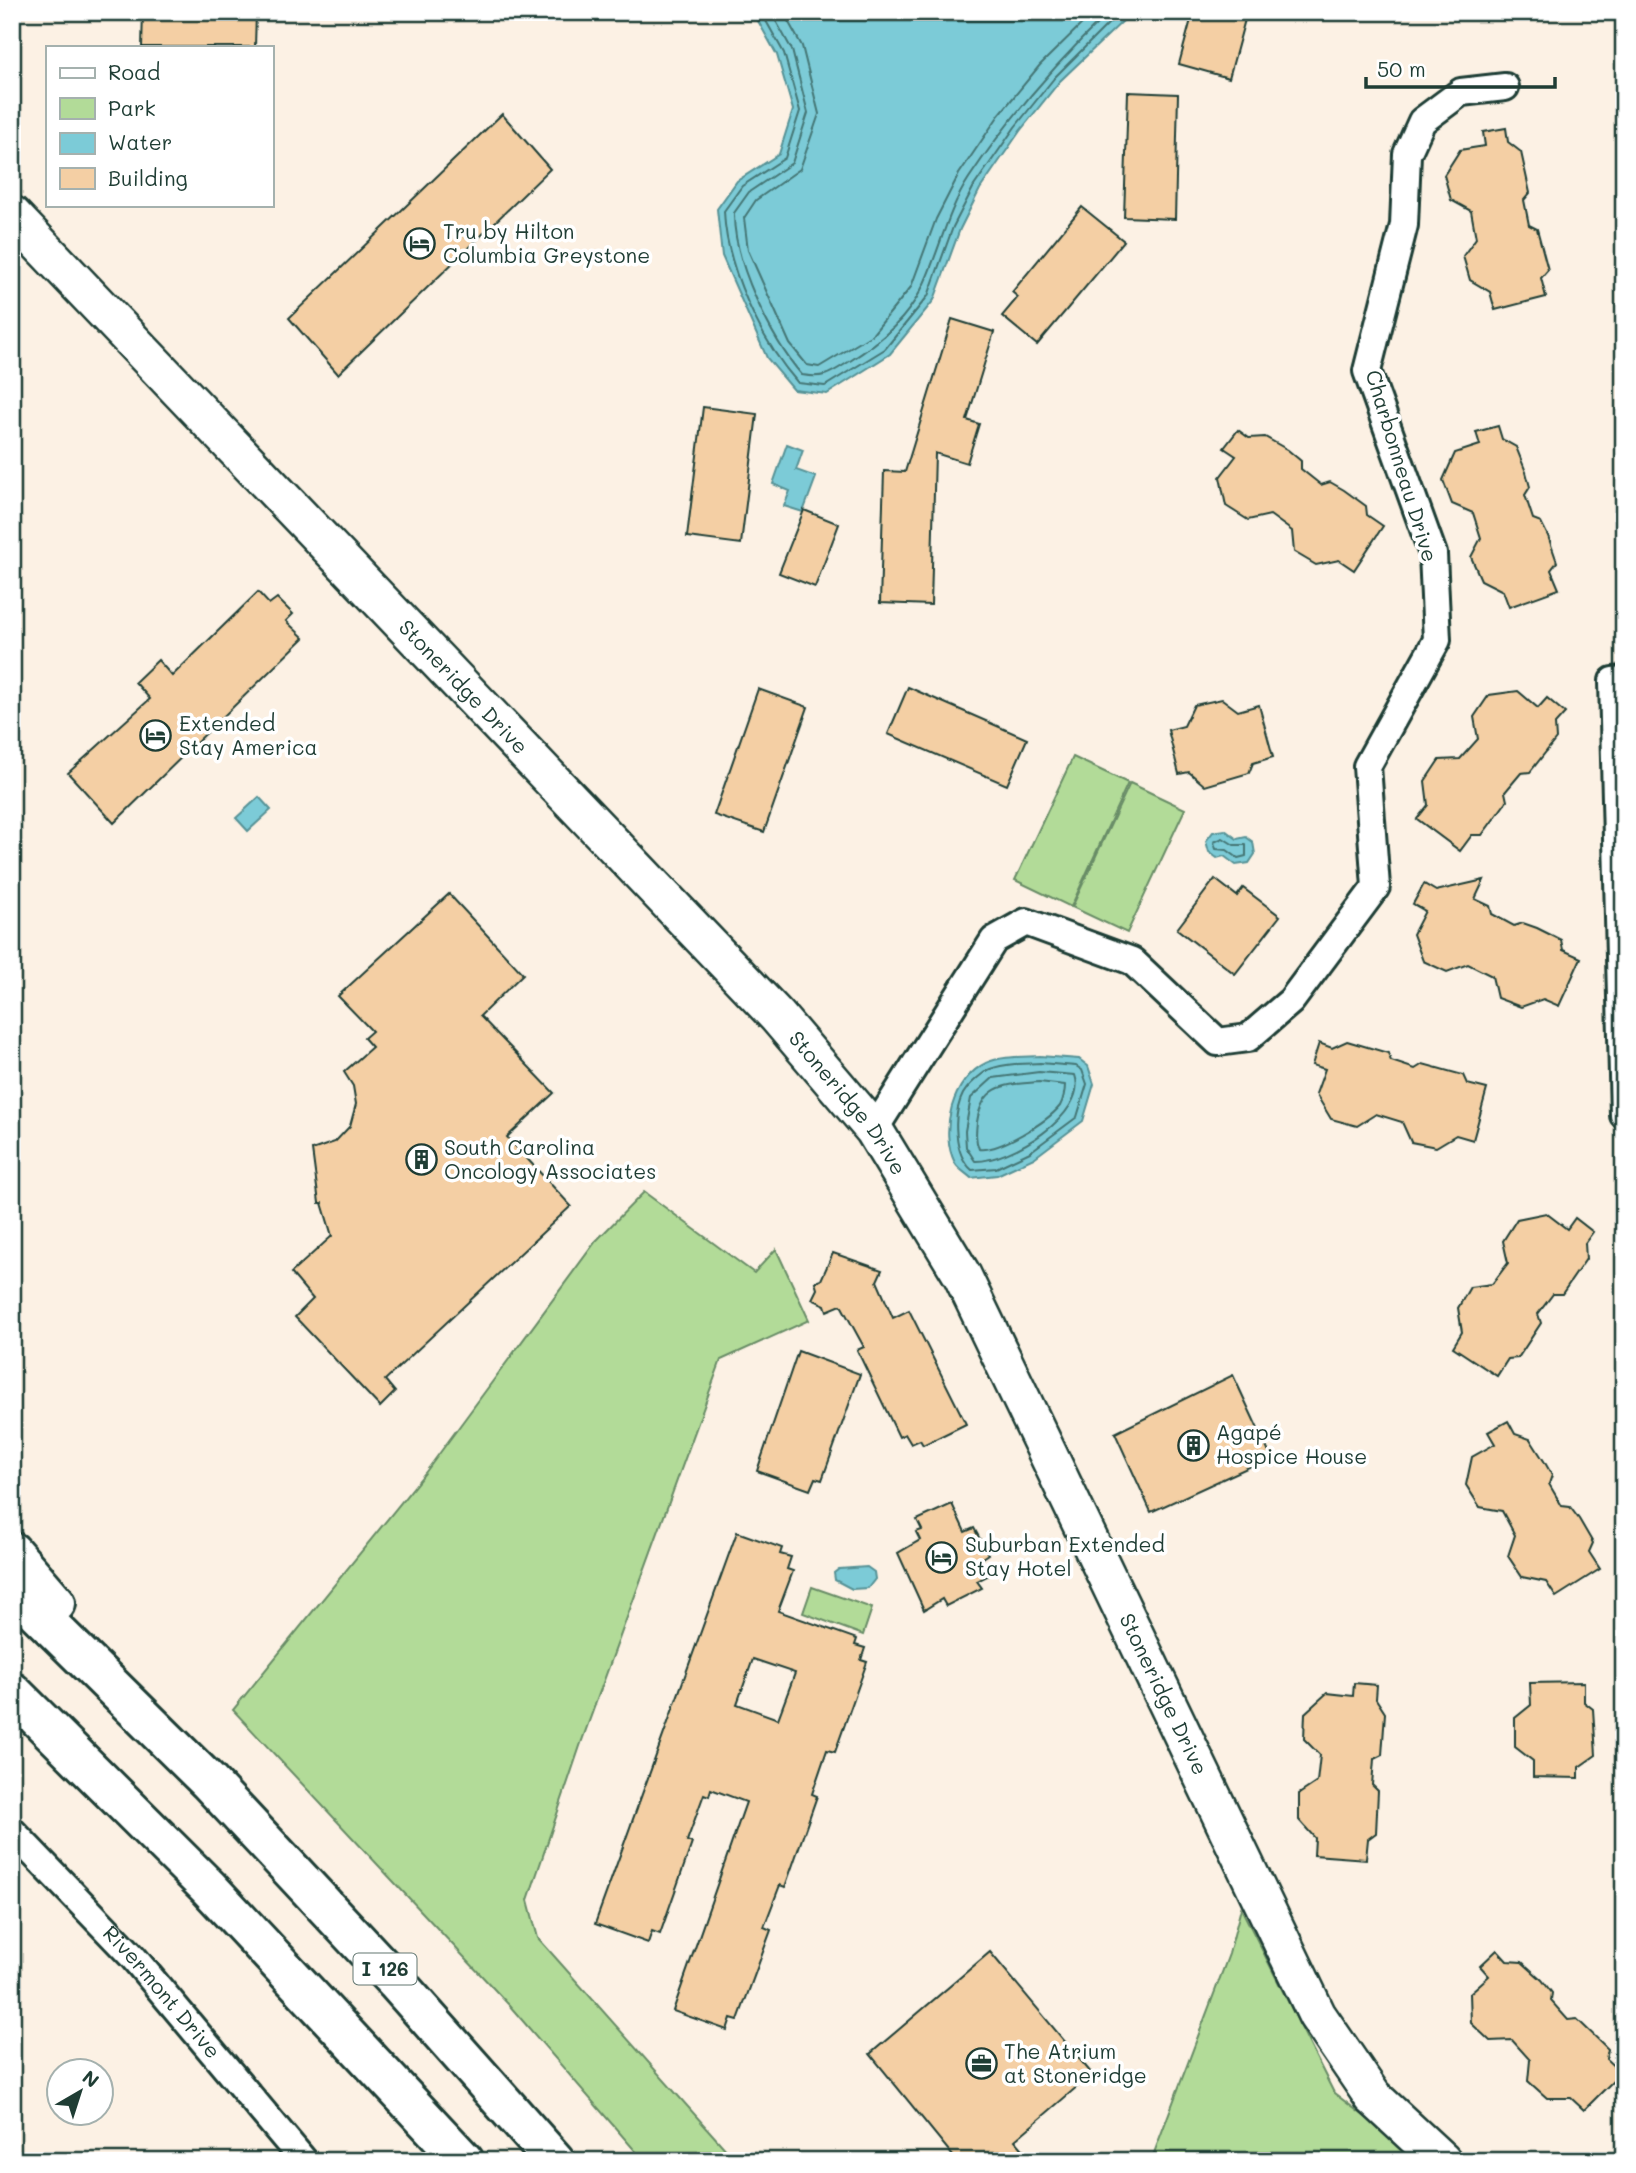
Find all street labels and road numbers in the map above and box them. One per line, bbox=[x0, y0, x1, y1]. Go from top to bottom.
street label: Charbonneau Drive bbox=[1360, 366, 1444, 565]
street label: Stoneridge Drive bbox=[394, 613, 535, 759]
street label: Stoneridge Drive bbox=[784, 1025, 913, 1180]
street label: Stoneridge Drive bbox=[1114, 1609, 1215, 1779]
street label: Rivermont Drive bbox=[98, 1919, 227, 2063]
road number: I 126 bbox=[354, 1954, 416, 1984]

